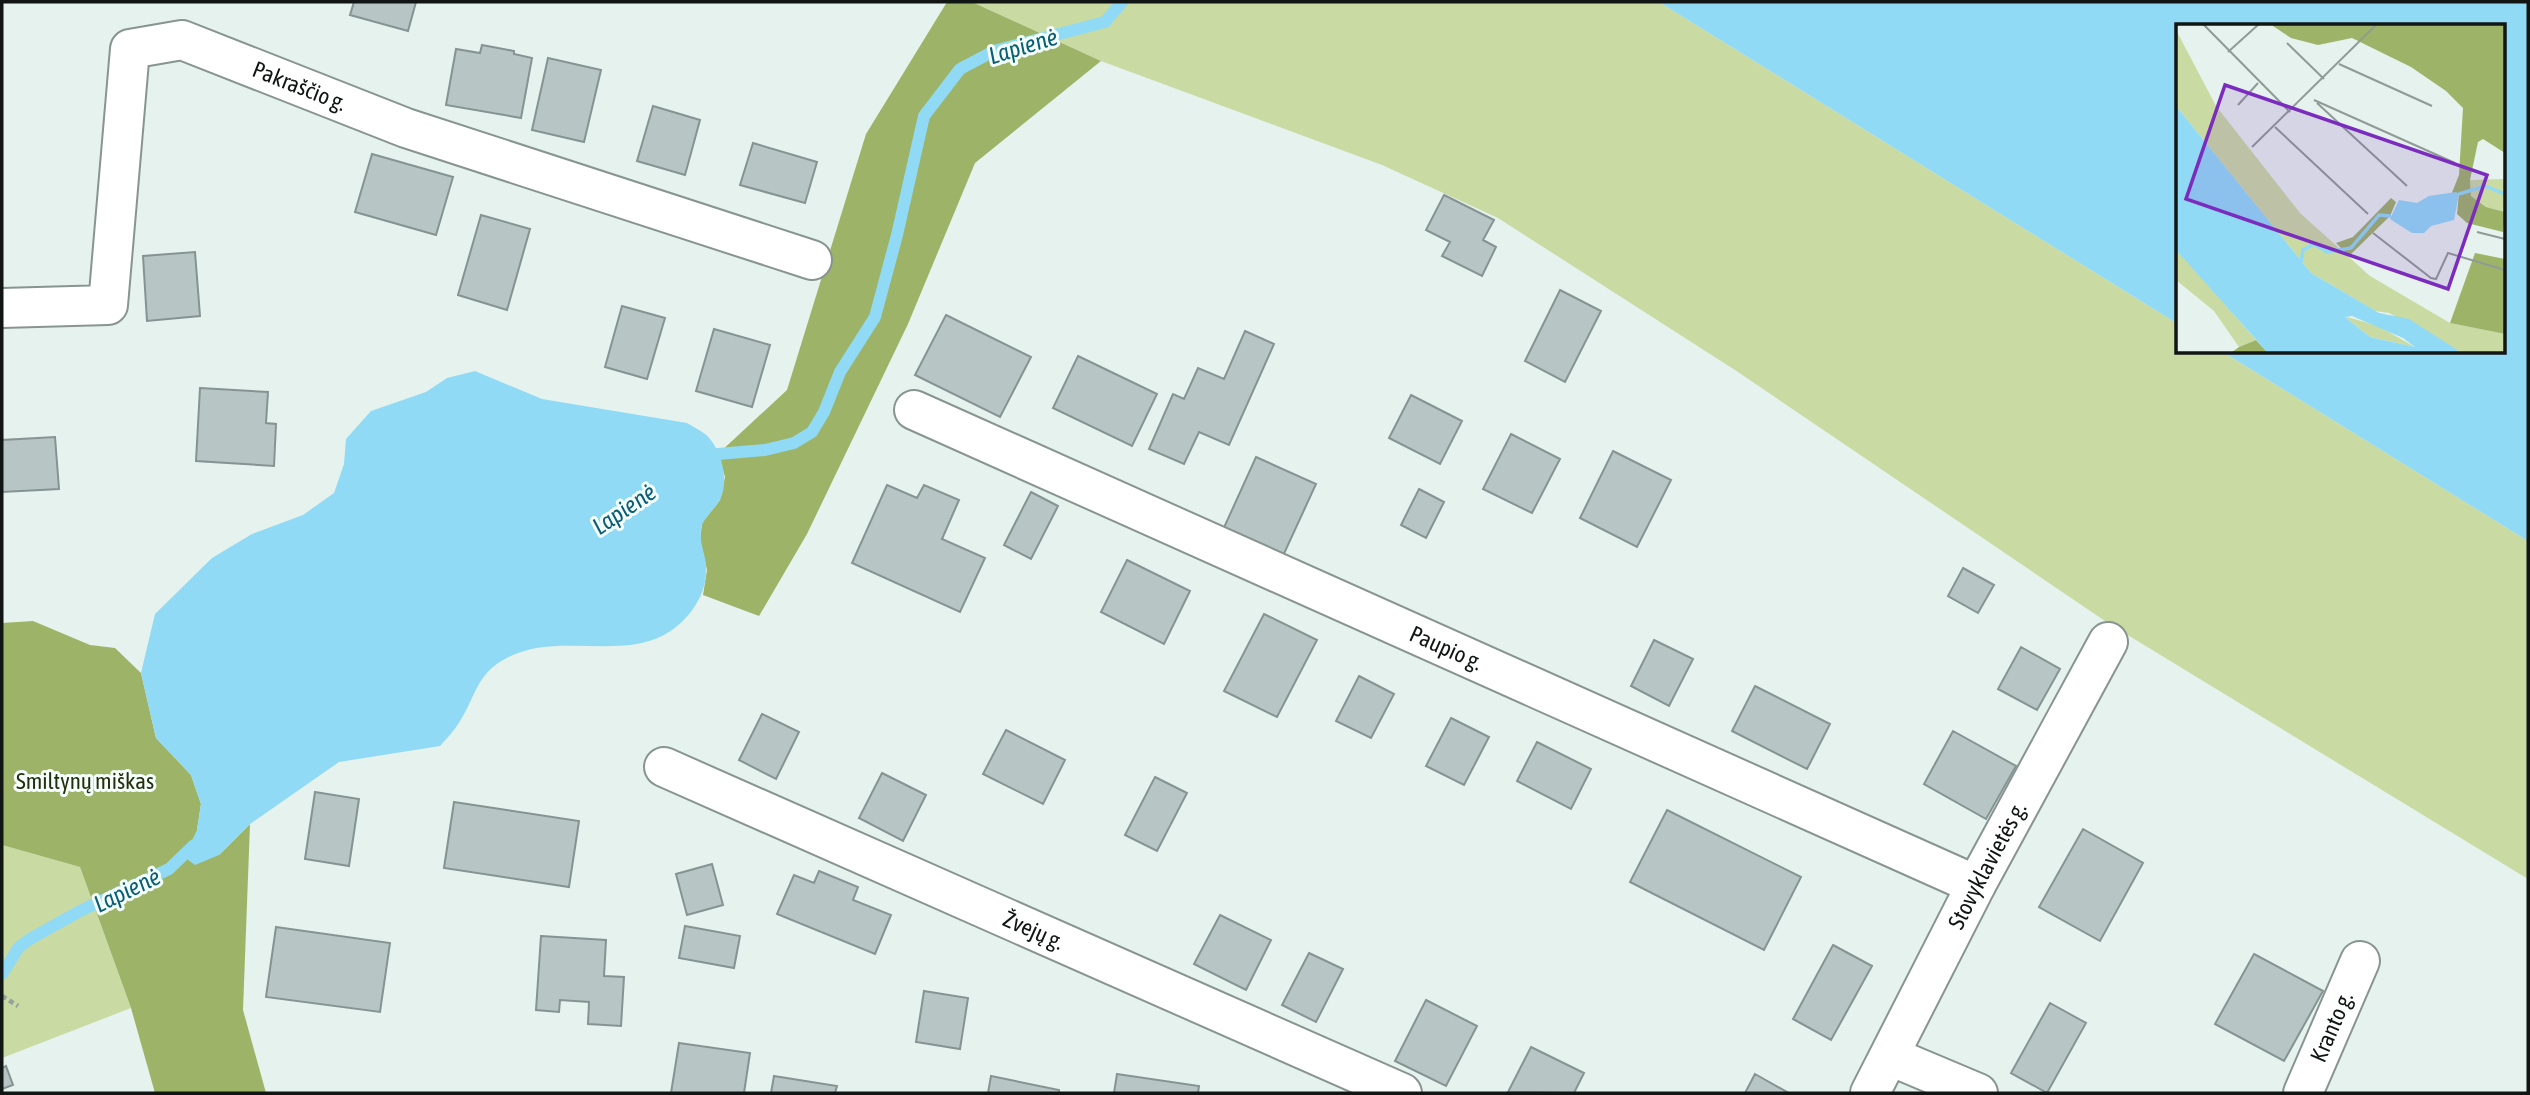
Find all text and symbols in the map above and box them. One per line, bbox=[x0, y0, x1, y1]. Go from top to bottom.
water label: Lapienė bbox=[985, 23, 1061, 69]
inset map bbox=[2176, 24, 2506, 354]
street label: Pakraščio g. bbox=[249, 56, 350, 116]
water label: Lapienė bbox=[587, 478, 661, 540]
street label: Paupio g. bbox=[1406, 620, 1487, 676]
park label: Smiltynų miškas bbox=[16, 768, 154, 794]
street label: Stovyklavietės g. bbox=[1943, 797, 2032, 933]
water label: Lapienė bbox=[89, 862, 165, 918]
street label: Žvejų g. bbox=[999, 905, 1068, 955]
street label: Kranto g. bbox=[2305, 988, 2358, 1066]

